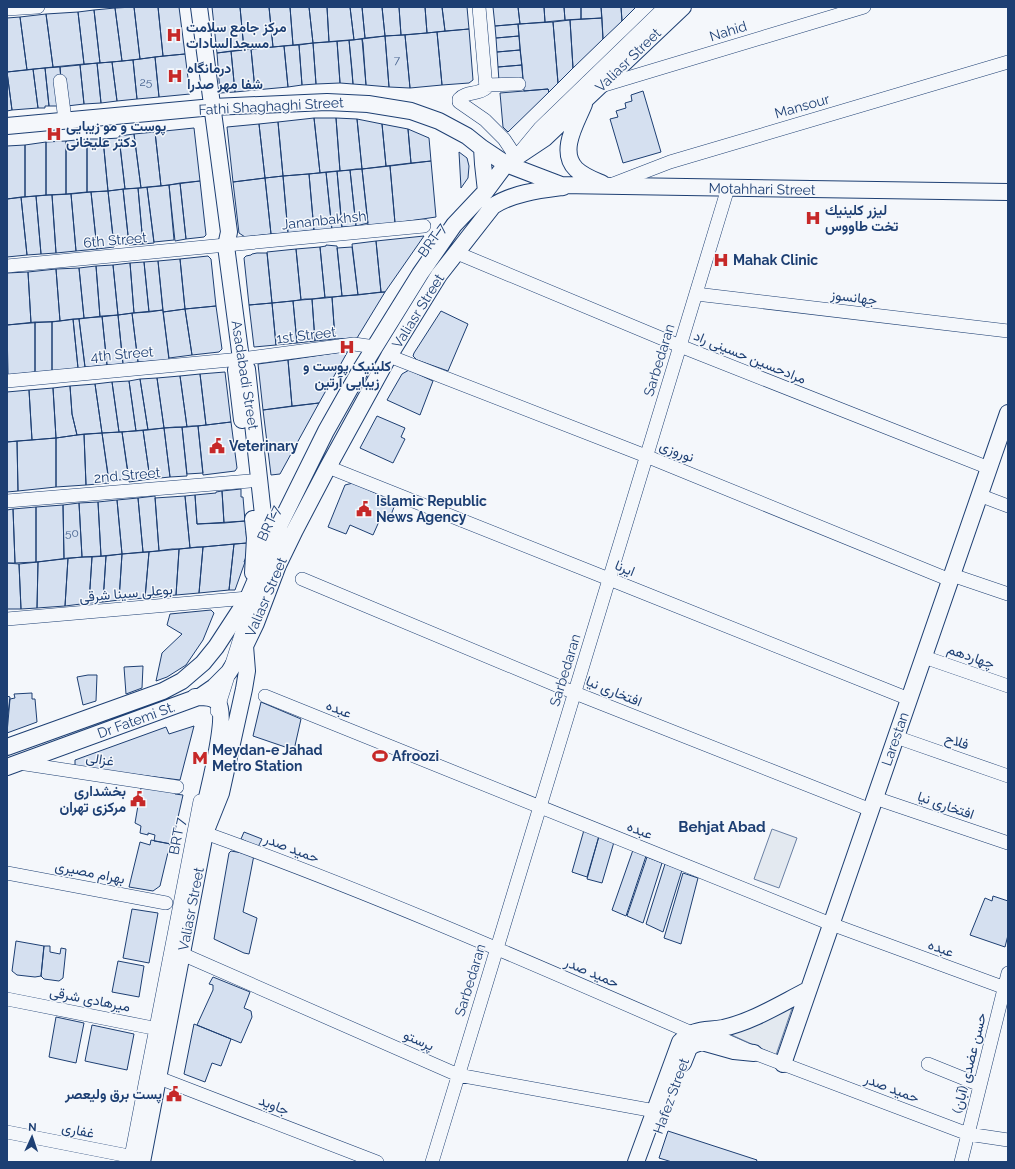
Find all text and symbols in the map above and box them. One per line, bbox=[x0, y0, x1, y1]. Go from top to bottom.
street label: Nahid bbox=[707, 18, 749, 44]
place label: مرکز جامع سلامت مسجدالسادات bbox=[186, 19, 287, 52]
street label: Valiasr Street bbox=[592, 25, 664, 95]
hospital icon: مرکز جامع سلامت مسجدالسادات bbox=[165, 26, 183, 44]
house number: 7 bbox=[394, 53, 401, 67]
place label: درمانگاه شفا مهر صدرا bbox=[187, 60, 263, 93]
hospital icon: درمانگاه شفا مهر صدرا bbox=[166, 67, 184, 85]
house number: 25 bbox=[140, 75, 153, 89]
street label: Mansour bbox=[773, 91, 831, 121]
street label: Fathi Shaghaghi Street bbox=[198, 94, 344, 118]
place label: پوست و مو زیبایی دکتر علیخانی bbox=[66, 118, 166, 151]
hospital icon: پوست و مو زیبایی دکتر علیخانی bbox=[45, 125, 63, 143]
street label: Motahhari Street bbox=[708, 180, 816, 198]
place label: ليزر كلينيك تخت طاووس bbox=[825, 202, 899, 235]
street label: Jananbakhsh bbox=[281, 208, 367, 232]
hospital icon: ليزر كلينيك تخت طاووس bbox=[804, 209, 822, 227]
street label: BRT 7 bbox=[414, 220, 450, 260]
street label: 6th Street bbox=[83, 229, 148, 251]
hospital icon: Mahak Clinic bbox=[712, 251, 730, 269]
place label: Mahak Clinic bbox=[733, 252, 818, 268]
street label: Valiasr Street bbox=[389, 271, 447, 351]
street label: جهانسوز bbox=[829, 286, 878, 309]
street label: Asadabadi Street bbox=[228, 319, 262, 431]
street label: Sarbedaran bbox=[640, 322, 678, 398]
street label: 1st Street bbox=[275, 323, 337, 347]
street label: مرادحسین حسینی راد bbox=[691, 327, 808, 388]
hospital icon: کلینیک پوست و زیبایی آرتین bbox=[338, 338, 356, 356]
street label: 4th Street bbox=[90, 343, 154, 365]
place label: کلینیک پوست و زیبایی آرتین bbox=[303, 358, 391, 391]
public building icon: Veterinary bbox=[208, 437, 226, 455]
street label: نوروزی bbox=[657, 437, 697, 466]
place label: Veterinary bbox=[229, 438, 298, 454]
street label: 2nd Street bbox=[93, 464, 161, 486]
place label: Islamic Republic News Agency bbox=[376, 493, 487, 525]
public building icon: Islamic Republic News Agency bbox=[355, 500, 373, 518]
street label: BRT 7 bbox=[254, 502, 284, 543]
house number: 50 bbox=[65, 526, 79, 540]
street label: Valiasr Street bbox=[242, 555, 290, 639]
street label: ايرنا bbox=[612, 557, 637, 580]
street label: بوعلی سینا شرقی bbox=[79, 581, 174, 606]
street label: Sarbedaran bbox=[546, 632, 584, 708]
street label: چهاردهم bbox=[945, 640, 997, 673]
street label: افتخاری نیا bbox=[583, 673, 644, 710]
street label: عبده bbox=[324, 697, 354, 722]
street label: Dr Fatemi St. bbox=[95, 699, 177, 741]
street label: Larestan bbox=[878, 710, 912, 768]
street label: فلاح bbox=[942, 729, 971, 755]
place label: Meydan-e Jahad Metro Station bbox=[212, 742, 323, 774]
sports icon: Afroozi bbox=[371, 747, 389, 765]
place label: Afroozi bbox=[392, 748, 439, 764]
street label: غزالی bbox=[85, 749, 115, 770]
metro station icon: Meydan-e Jahad Metro Station bbox=[191, 749, 209, 767]
place label: بخشداری مرکزی تهران bbox=[59, 783, 126, 816]
street label: افتخاری نیا bbox=[915, 788, 976, 823]
public building icon: بخشداری مرکزی تهران bbox=[129, 790, 147, 808]
street label: BRT 7 bbox=[166, 816, 189, 856]
street label: عبده bbox=[625, 818, 655, 843]
district label: Behjat Abad bbox=[678, 818, 766, 836]
street label: حمید صدر bbox=[261, 830, 322, 867]
street label: بهرام مصیری bbox=[53, 857, 126, 888]
street label: Valiasr Street bbox=[175, 866, 207, 952]
street label: عبده bbox=[926, 936, 956, 961]
street label: Sarbedaran bbox=[451, 942, 489, 1018]
street label: حمید صدر bbox=[561, 953, 622, 992]
street label: میرهادی شرقی bbox=[48, 983, 132, 1016]
street label: حسن عضدی (آبان) bbox=[949, 1011, 990, 1115]
street label: پرستو bbox=[401, 1026, 437, 1056]
street label: Hafez Street bbox=[650, 1056, 692, 1136]
street label: حمید صدر bbox=[861, 1070, 922, 1107]
public building icon: پست برق ولیعصر bbox=[165, 1085, 183, 1103]
place label: پست برق ولیعصر bbox=[64, 1086, 162, 1104]
street label: جاوید bbox=[256, 1092, 291, 1119]
north arrow bbox=[12, 1117, 52, 1157]
street label: غفاری bbox=[60, 1119, 96, 1142]
text: N bbox=[28, 1121, 37, 1134]

